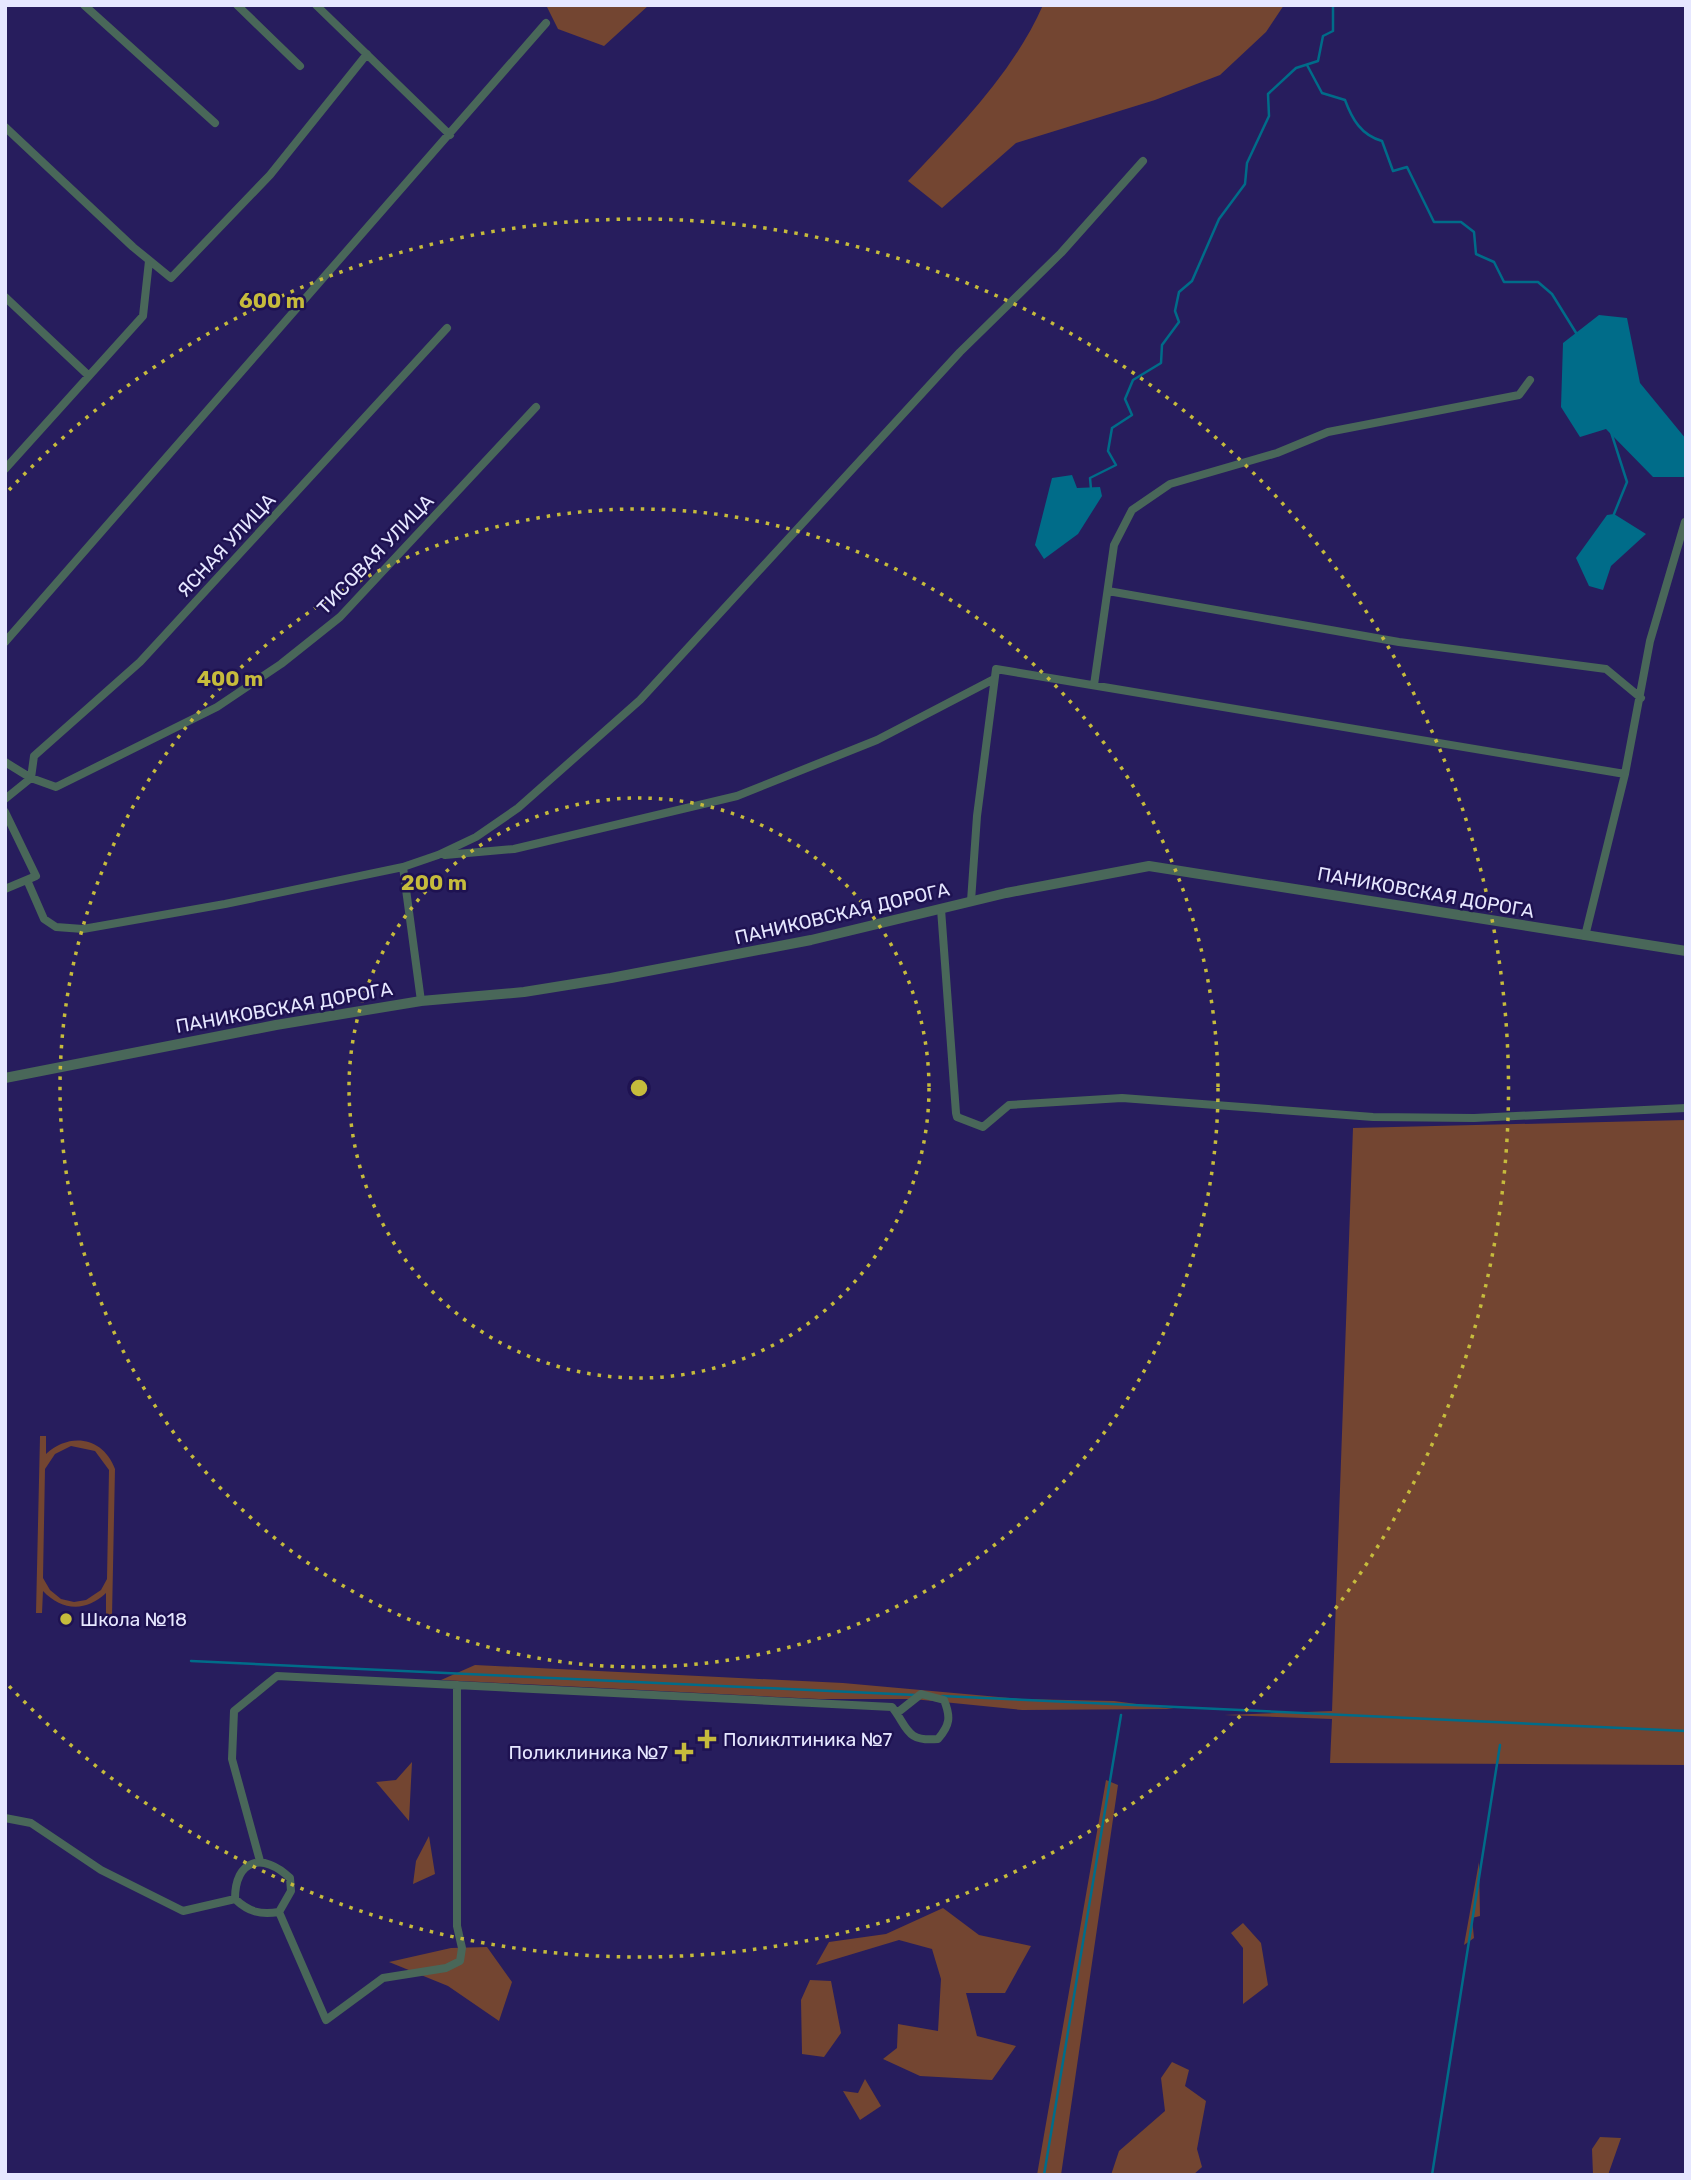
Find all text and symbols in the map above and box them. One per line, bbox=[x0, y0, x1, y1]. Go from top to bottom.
text: 600 m bbox=[239, 288, 305, 313]
street label: ЯСНАЯ УЛИЦА bbox=[172, 489, 280, 602]
street label: ТИСОВАЯ УЛИЦА bbox=[312, 489, 439, 619]
text: 400 m bbox=[197, 666, 263, 691]
street label: ПАНИКОВСКАЯ ДОРОГА bbox=[1316, 862, 1536, 923]
text: 200 m bbox=[401, 870, 467, 895]
street label: ПАНИКОВСКАЯ ДОРОГА bbox=[732, 878, 952, 949]
street label: ПАНИКОВСКАЯ ДОРОГА bbox=[174, 977, 395, 1038]
centre of rings bbox=[627, 1076, 651, 1100]
place label: Школа №18 bbox=[80, 1608, 187, 1631]
marker: Школа №18 bbox=[58, 1611, 74, 1627]
place label: Поликлтиника №7 bbox=[723, 1728, 892, 1751]
marker: Поликлтиника №7 bbox=[697, 1729, 717, 1749]
place label: Поликлиника №7 bbox=[508, 1741, 668, 1764]
marker: Поликлиника №7 bbox=[674, 1742, 694, 1762]

